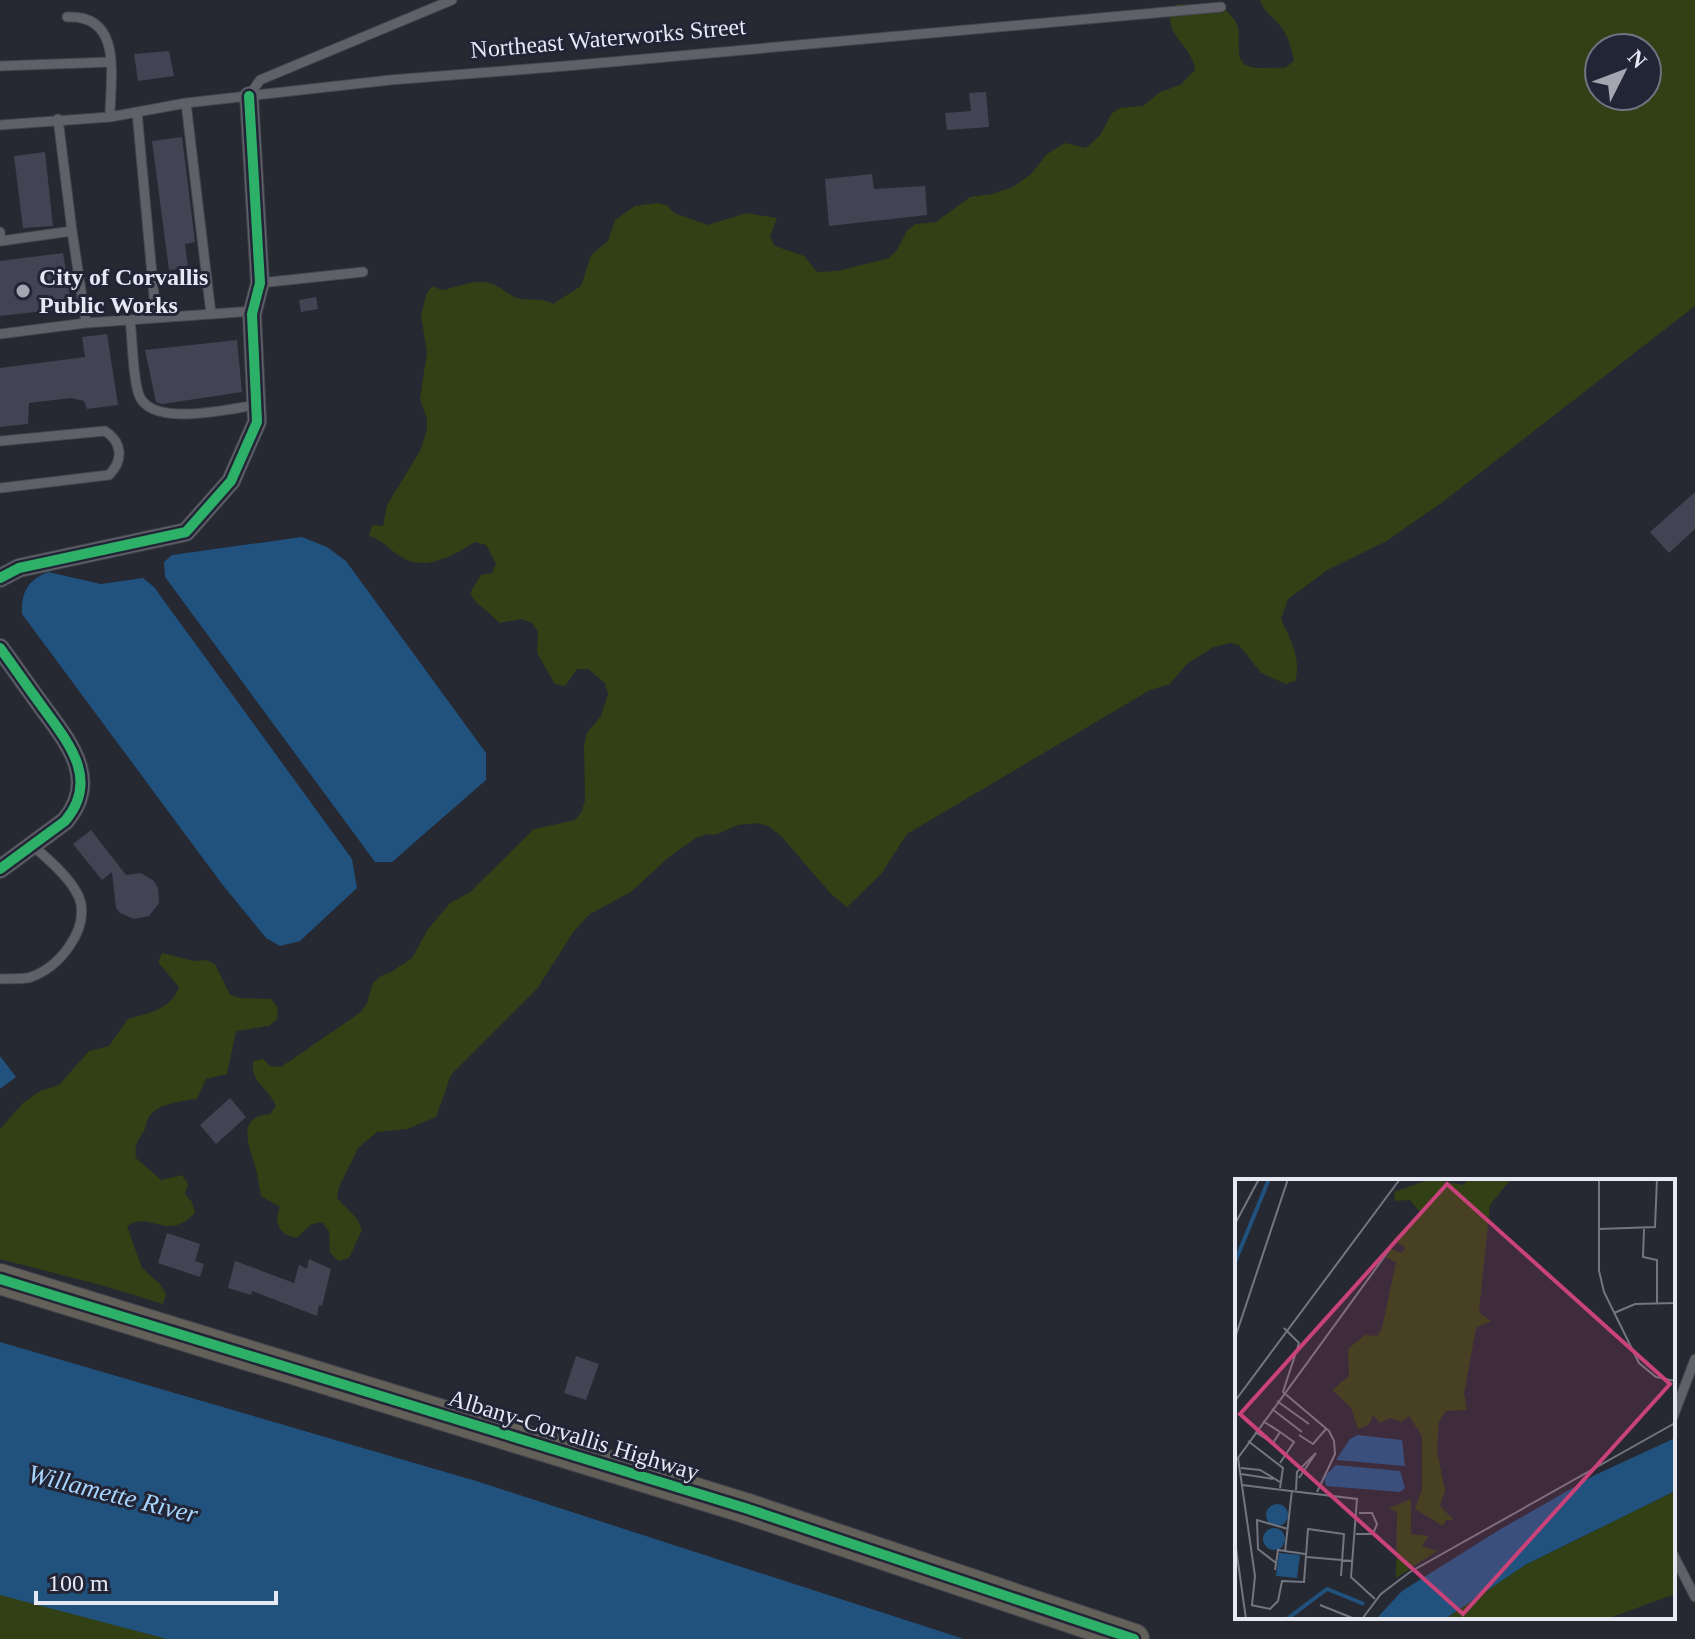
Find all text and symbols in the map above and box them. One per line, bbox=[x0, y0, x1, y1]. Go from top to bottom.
street label: Northeast Waterworks Street bbox=[469, 13, 747, 63]
north arrow bbox=[1583, 32, 1663, 112]
text: N bbox=[1623, 45, 1652, 73]
place label: City of Corvallis Public Works bbox=[39, 264, 208, 318]
marker: City of Corvallis Public Works bbox=[14, 282, 32, 300]
inset map bbox=[1235, 1179, 1675, 1619]
street label: Albany-Corvallis Highway bbox=[446, 1384, 702, 1486]
water label: Willamette River bbox=[25, 1459, 202, 1529]
scale bar bbox=[36, 1555, 276, 1605]
text: 100 m bbox=[48, 1570, 109, 1596]

